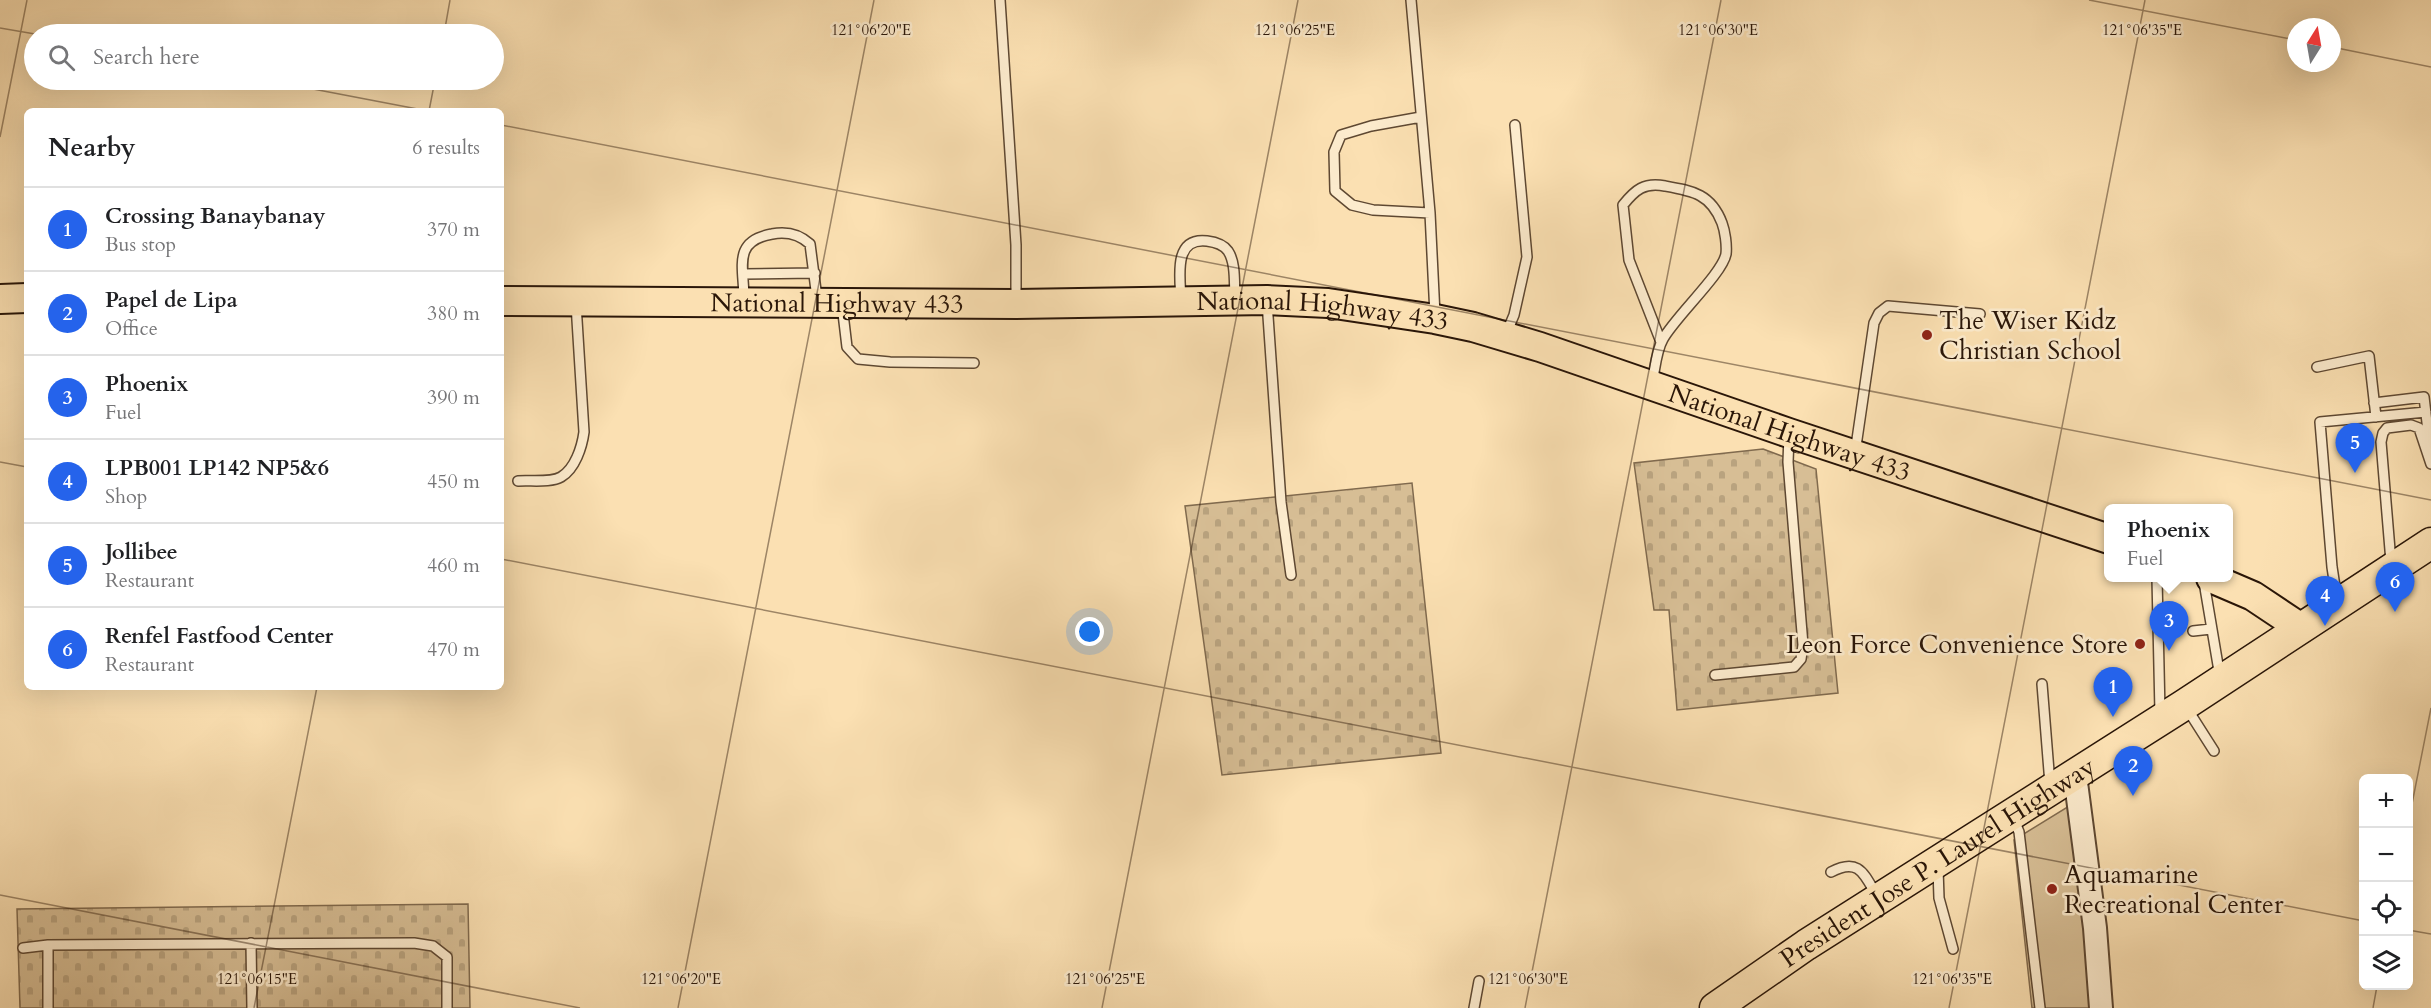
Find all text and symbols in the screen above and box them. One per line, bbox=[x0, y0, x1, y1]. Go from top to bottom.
north arrow bbox=[2287, 18, 2341, 72]
text: 121°06'20"E bbox=[831, 20, 911, 40]
text: 121°06'25"E bbox=[1255, 20, 1335, 40]
text: 121°06'30"E bbox=[1678, 20, 1758, 40]
text: 121°06'35"E bbox=[2102, 20, 2182, 40]
search box bbox=[24, 24, 504, 90]
icon: search bbox=[45, 41, 78, 74]
text: Search here bbox=[93, 42, 200, 72]
text: Nearby bbox=[48, 130, 136, 165]
text: 6 results bbox=[412, 134, 480, 161]
text: Crossing Banaybanay bbox=[105, 201, 326, 231]
text: 1 bbox=[62, 216, 73, 243]
text: 370 m bbox=[427, 216, 480, 243]
text: Bus stop bbox=[105, 231, 176, 258]
street label: National Highway 433 bbox=[1196, 283, 1452, 339]
text: Papel de Lipa bbox=[105, 285, 238, 315]
street label: National Highway 433 bbox=[710, 285, 964, 322]
text: 2 bbox=[62, 300, 73, 327]
text: 380 m bbox=[427, 300, 480, 327]
place label: The Wiser Kidz Christian School bbox=[1939, 303, 2121, 368]
text: Office bbox=[105, 315, 158, 342]
marker: The Wiser Kidz Christian School bbox=[1920, 328, 1934, 342]
text: Phoenix bbox=[105, 369, 188, 399]
street label: National Highway 433 bbox=[1664, 376, 1915, 490]
text: 3 bbox=[62, 384, 73, 411]
text: 390 m bbox=[427, 384, 480, 411]
text: Fuel bbox=[105, 399, 142, 426]
pin: 5 bbox=[2336, 424, 2374, 473]
text: LPB001 LP142 NP5&6 bbox=[105, 453, 329, 483]
text: 4 bbox=[62, 468, 73, 495]
text: 450 m bbox=[427, 468, 480, 495]
text: Shop bbox=[105, 483, 147, 510]
popup bbox=[2104, 504, 2233, 582]
text: Phoenix bbox=[2127, 515, 2210, 545]
text: Jollibee bbox=[105, 537, 178, 567]
text: Fuel bbox=[2127, 545, 2163, 572]
text: 5 bbox=[62, 552, 73, 579]
text: 460 m bbox=[427, 552, 480, 579]
pin: 6 bbox=[2376, 562, 2414, 612]
text: Restaurant bbox=[105, 567, 194, 594]
pin: 4 bbox=[2306, 576, 2344, 626]
pin: 3 bbox=[2150, 602, 2188, 651]
your location bbox=[1075, 617, 1104, 646]
text: Renfel Fastfood Center bbox=[105, 621, 333, 651]
place label: Leon Force Convenience Store bbox=[1786, 627, 2128, 662]
text: 6 bbox=[62, 636, 73, 663]
text: 470 m bbox=[427, 636, 480, 663]
marker: Leon Force Convenience Store bbox=[2133, 637, 2147, 651]
text: Restaurant bbox=[105, 651, 194, 678]
pin: 1 bbox=[2094, 668, 2132, 717]
pin: 2 bbox=[2114, 746, 2152, 796]
street label: President Jose P. Laurel Highway bbox=[1773, 749, 2102, 976]
map controls bbox=[2359, 774, 2413, 990]
button: + bbox=[2359, 774, 2413, 828]
button: − bbox=[2359, 828, 2413, 882]
place label: Aquamarine Recreational Center bbox=[2064, 857, 2284, 922]
marker: Aquamarine Recreational Center bbox=[2045, 882, 2059, 896]
button: locate bbox=[2359, 882, 2413, 936]
button: layers bbox=[2359, 936, 2413, 990]
text: 121°06'15"E bbox=[217, 969, 297, 989]
text: 121°06'20"E bbox=[641, 969, 721, 989]
text: 121°06'25"E bbox=[1065, 969, 1145, 989]
text: 121°06'30"E bbox=[1488, 969, 1568, 989]
text: 121°06'35"E bbox=[1912, 969, 1992, 989]

